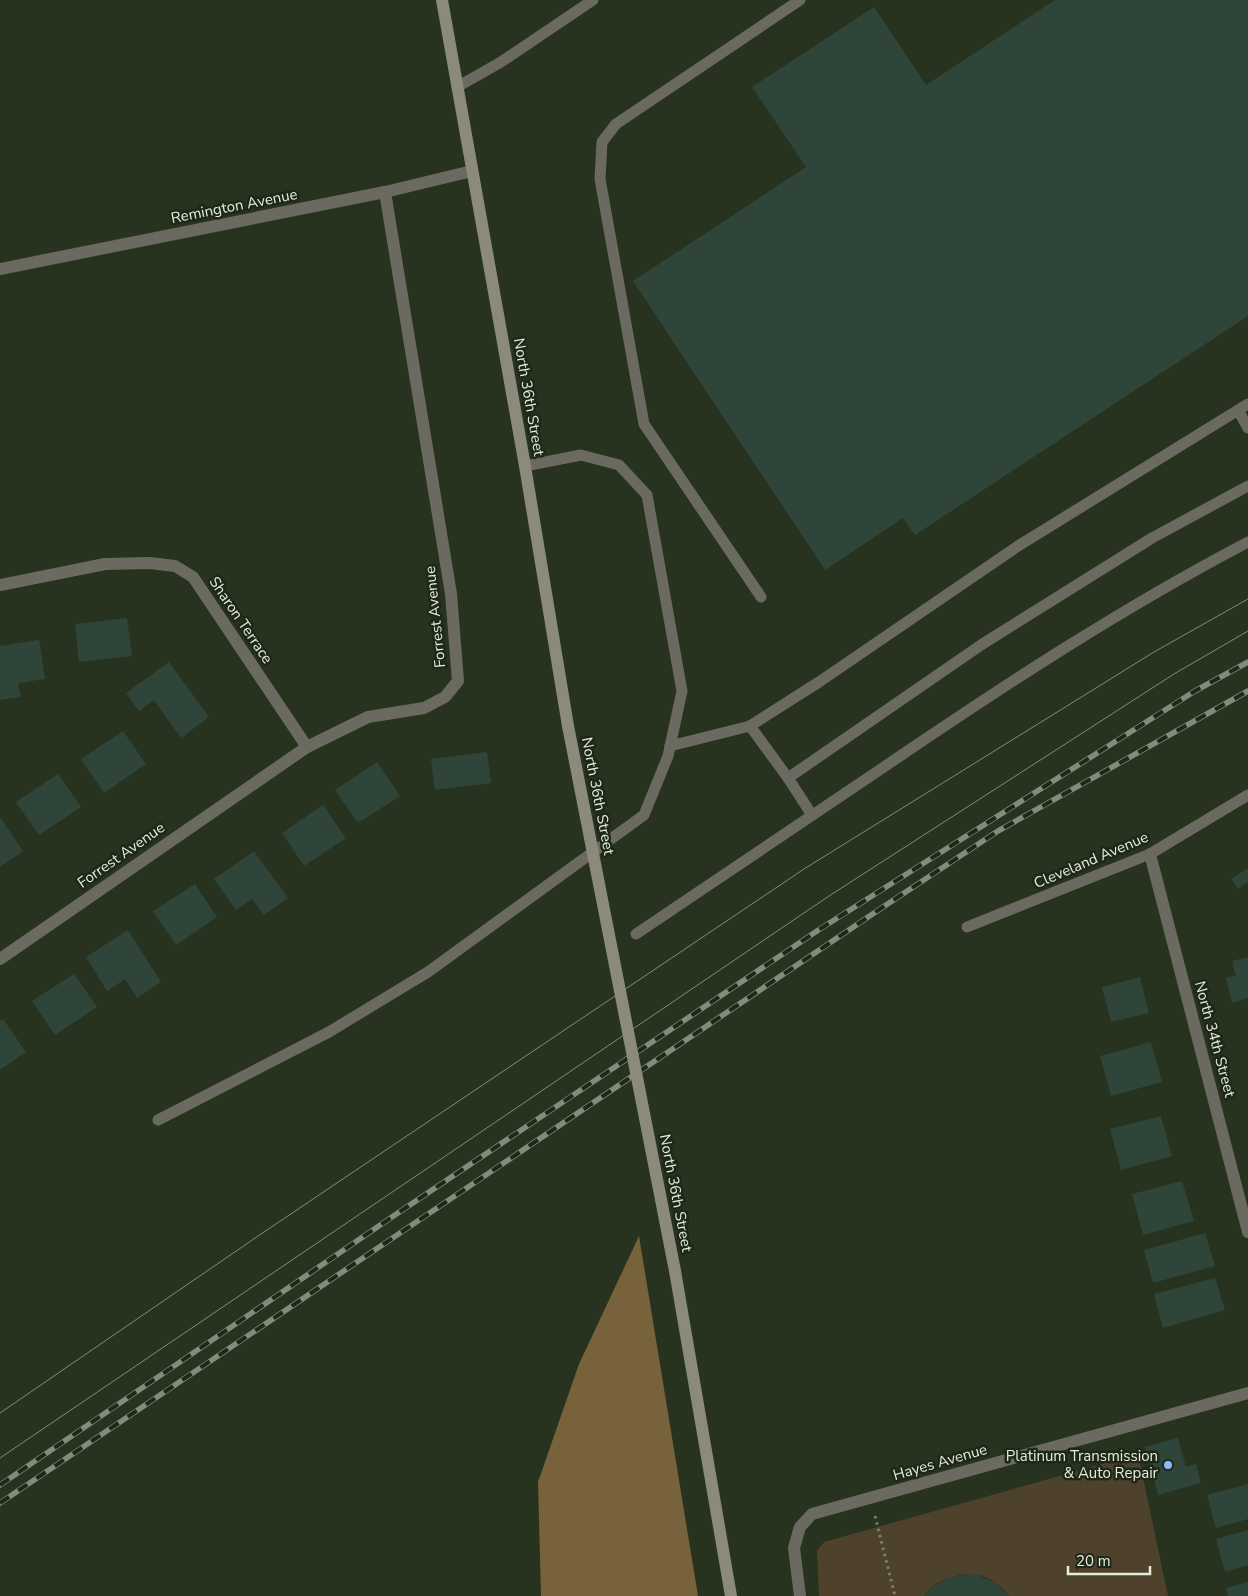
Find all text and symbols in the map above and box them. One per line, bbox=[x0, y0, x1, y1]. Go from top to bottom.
street label: Remington Avenue bbox=[169, 184, 299, 228]
street label: North 36th Street bbox=[509, 336, 549, 458]
street label: Forrest Avenue bbox=[420, 565, 450, 669]
street label: Sharon Terrace bbox=[204, 573, 278, 667]
street label: North 36th Street bbox=[577, 735, 619, 857]
street label: Forrest Avenue bbox=[73, 817, 169, 893]
street label: Cleveland Avenue bbox=[1031, 827, 1151, 893]
street label: North 34th Street bbox=[1190, 979, 1240, 1100]
street label: North 36th Street bbox=[655, 1132, 697, 1254]
street label: Hayes Avenue bbox=[891, 1439, 989, 1485]
place label: Platinum Transmission & Auto Repair bbox=[1006, 1446, 1159, 1483]
marker: Platinum Transmission & Auto Repair bbox=[1162, 1459, 1174, 1471]
scale bar bbox=[1068, 1544, 1150, 1576]
text: 20 m bbox=[1076, 1551, 1111, 1571]

